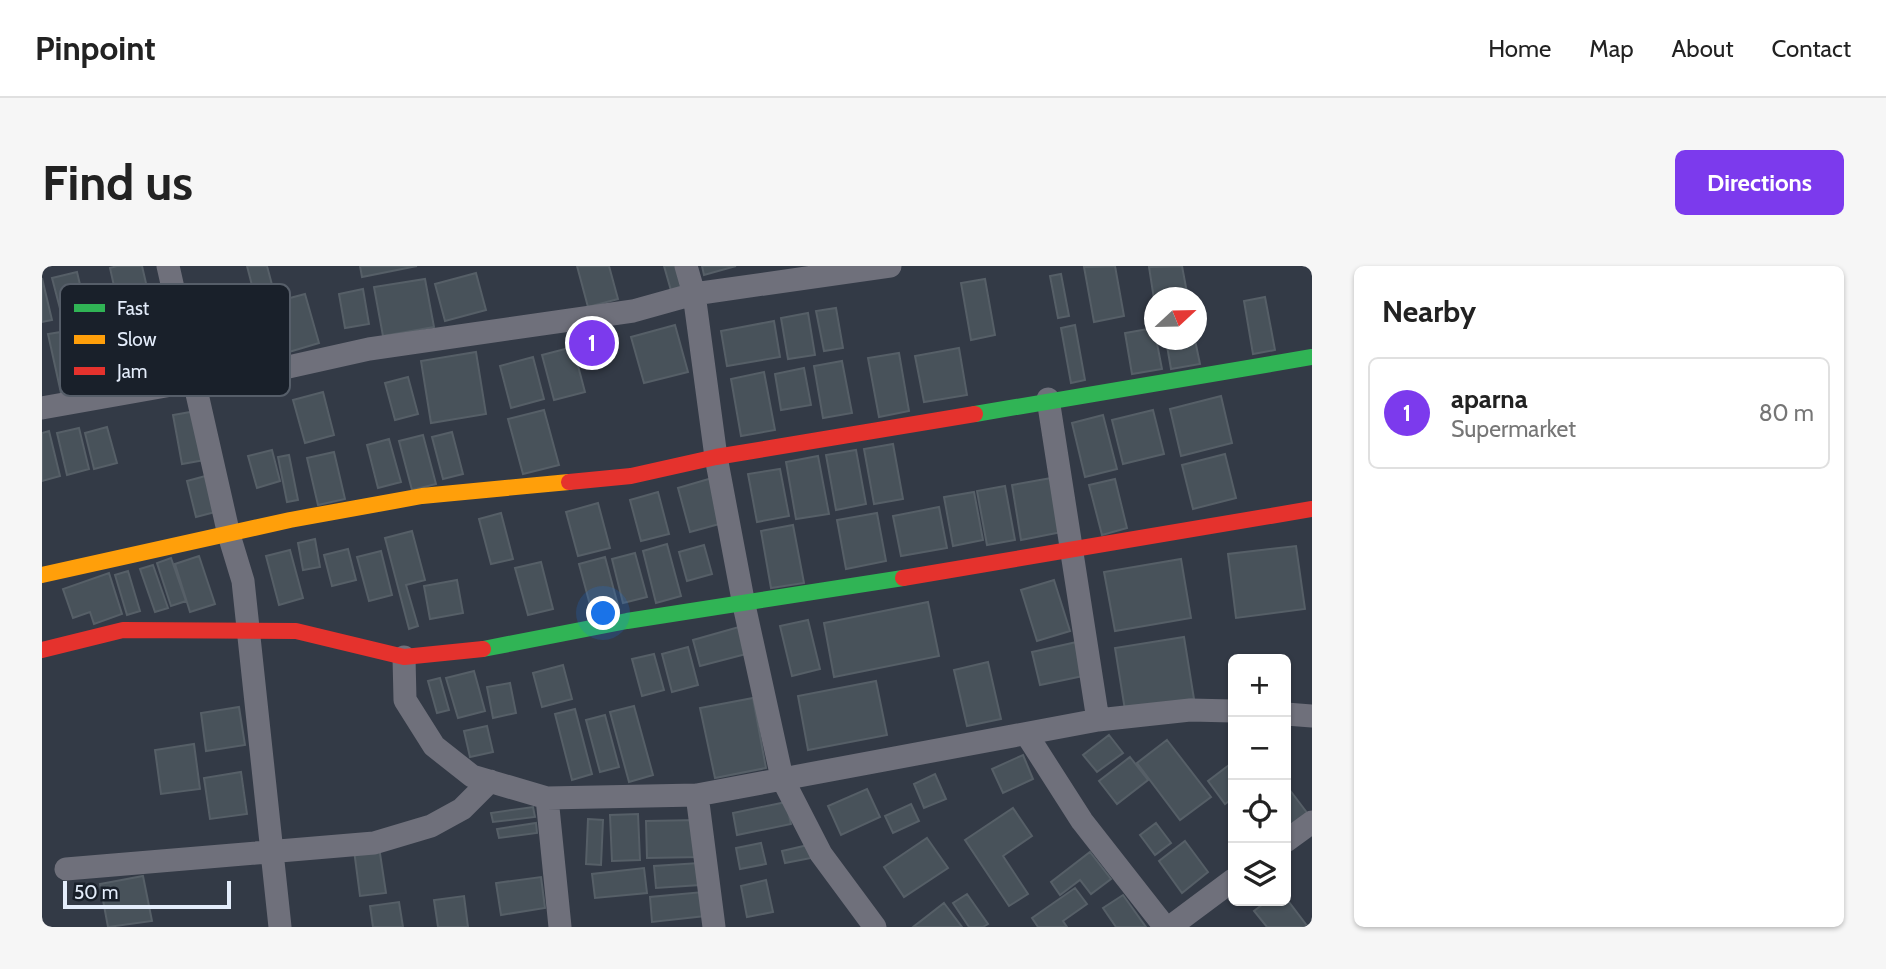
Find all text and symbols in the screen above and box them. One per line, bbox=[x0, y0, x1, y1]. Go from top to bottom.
text: Pinpoint bbox=[35, 28, 156, 68]
text: Home bbox=[1488, 34, 1551, 63]
text: Map bbox=[1589, 34, 1634, 63]
text: About bbox=[1672, 34, 1734, 63]
text: Contact bbox=[1772, 34, 1851, 63]
button: Directions bbox=[1675, 150, 1844, 215]
text: Find us bbox=[42, 153, 193, 212]
legend bbox=[60, 284, 290, 396]
north arrow bbox=[1144, 287, 1207, 350]
text: Nearby bbox=[1382, 293, 1476, 330]
text: Fast bbox=[117, 297, 150, 320]
pin: 1 bbox=[569, 317, 615, 369]
text: Slow bbox=[117, 328, 157, 351]
text: Jam bbox=[116, 360, 147, 383]
text: aparna bbox=[1451, 383, 1528, 415]
text: 1 bbox=[1403, 399, 1411, 427]
text: 80 m bbox=[1759, 399, 1814, 427]
text: Supermarket bbox=[1451, 415, 1576, 443]
your location bbox=[586, 596, 620, 630]
map controls bbox=[1228, 654, 1291, 906]
button: + bbox=[1228, 654, 1291, 717]
button: − bbox=[1228, 717, 1291, 780]
button: locate bbox=[1228, 780, 1291, 843]
button: layers bbox=[1228, 843, 1291, 906]
scale bar bbox=[63, 878, 231, 910]
text: 50 m bbox=[74, 881, 118, 904]

